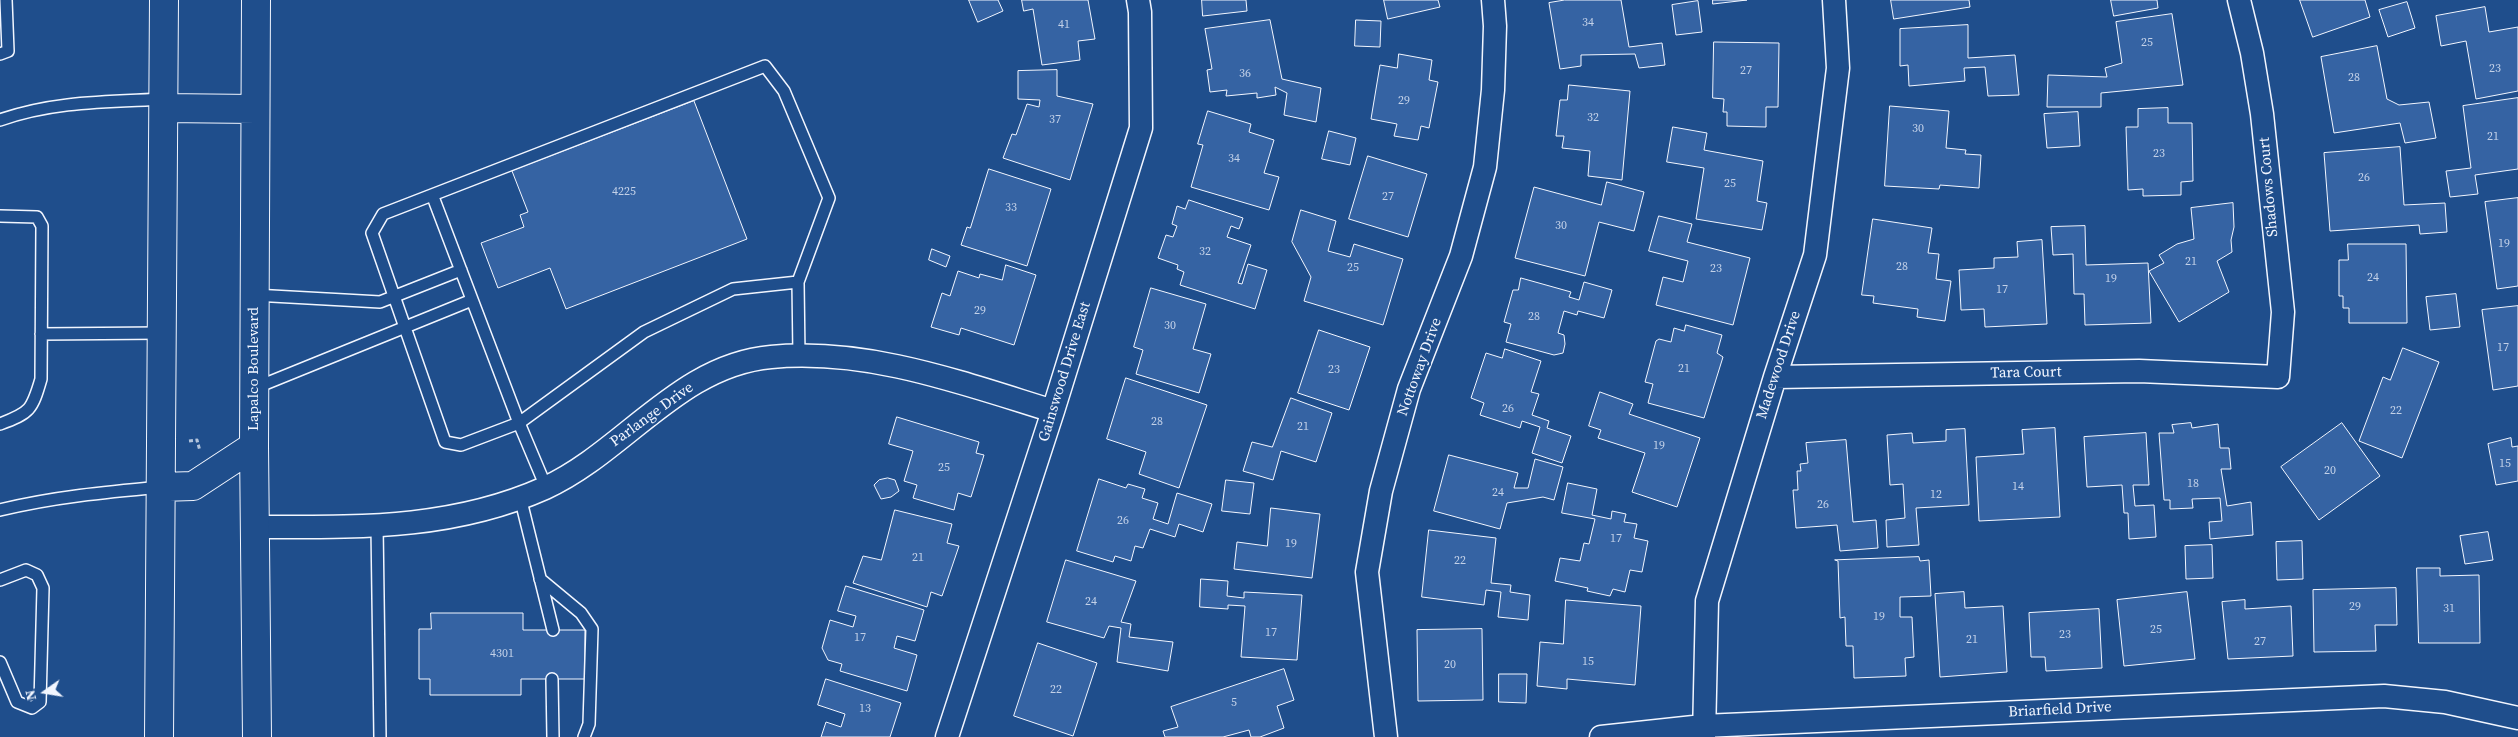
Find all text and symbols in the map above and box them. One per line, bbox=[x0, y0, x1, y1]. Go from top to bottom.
house number: 34 bbox=[1582, 16, 1594, 30]
house number: 41 bbox=[1058, 18, 1070, 32]
house number: 25 bbox=[2141, 36, 2153, 50]
house number: 23 bbox=[2489, 62, 2501, 76]
house number: 27 bbox=[1740, 64, 1752, 78]
house number: 36 bbox=[1239, 67, 1251, 81]
house number: 28 bbox=[2348, 71, 2360, 85]
house number: 29 bbox=[1398, 94, 1410, 108]
house number: 32 bbox=[1587, 111, 1599, 125]
house number: 37 bbox=[1049, 113, 1061, 127]
house number: 30 bbox=[1912, 122, 1924, 136]
house number: 21 bbox=[2487, 130, 2499, 144]
street label: Shadows Court bbox=[2256, 136, 2282, 238]
house number: 23 bbox=[2153, 147, 2165, 161]
house number: 34 bbox=[1228, 152, 1240, 166]
house number: 26 bbox=[2358, 171, 2370, 185]
house number: 25 bbox=[1724, 177, 1736, 191]
house number: 4225 bbox=[612, 185, 636, 199]
house number: 27 bbox=[1382, 190, 1394, 204]
house number: 33 bbox=[1005, 201, 1017, 215]
house number: 30 bbox=[1555, 219, 1567, 233]
house number: 19 bbox=[2498, 237, 2510, 251]
house number: 32 bbox=[1199, 245, 1211, 259]
house number: 21 bbox=[2185, 255, 2197, 269]
house number: 28 bbox=[1896, 260, 1908, 274]
house number: 25 bbox=[1347, 261, 1359, 275]
house number: 23 bbox=[1710, 262, 1722, 276]
house number: 24 bbox=[2367, 271, 2379, 285]
house number: 19 bbox=[2105, 272, 2117, 286]
house number: 17 bbox=[1996, 283, 2008, 297]
street label: Gainswood Drive East bbox=[1035, 300, 1095, 444]
house number: 29 bbox=[974, 304, 986, 318]
street label: Lapalco Boulevard bbox=[245, 307, 263, 431]
street label: Madewood Drive bbox=[1753, 309, 1805, 421]
house number: 28 bbox=[1528, 310, 1540, 324]
street label: Nottoway Drive bbox=[1394, 315, 1446, 419]
house number: 30 bbox=[1164, 319, 1176, 333]
house number: 17 bbox=[2497, 341, 2509, 355]
house number: 21 bbox=[1678, 362, 1690, 376]
house number: 23 bbox=[1328, 363, 1340, 377]
street label: Tara Court bbox=[1990, 363, 2062, 383]
street label: Parlange Drive bbox=[607, 379, 697, 451]
house number: 26 bbox=[1502, 402, 1514, 416]
house number: 22 bbox=[2390, 404, 2402, 418]
house number: 28 bbox=[1151, 415, 1163, 429]
house number: 21 bbox=[1297, 420, 1309, 434]
house number: 19 bbox=[1653, 439, 1665, 453]
house number: 15 bbox=[2499, 457, 2511, 471]
house number: 25 bbox=[938, 461, 950, 475]
house number: 20 bbox=[2324, 464, 2336, 478]
house number: 18 bbox=[2187, 477, 2199, 491]
house number: 14 bbox=[2012, 480, 2024, 494]
house number: 24 bbox=[1492, 486, 1504, 500]
house number: 12 bbox=[1930, 488, 1942, 502]
house number: 26 bbox=[1817, 498, 1829, 512]
house number: 26 bbox=[1117, 514, 1129, 528]
house number: 17 bbox=[1610, 532, 1622, 546]
house number: 19 bbox=[1285, 537, 1297, 551]
house number: 21 bbox=[912, 551, 924, 565]
house number: 22 bbox=[1454, 554, 1466, 568]
house number: 24 bbox=[1085, 595, 1097, 609]
house number: 29 bbox=[2349, 600, 2361, 614]
house number: 31 bbox=[2443, 602, 2455, 616]
house number: 19 bbox=[1873, 610, 1885, 624]
house number: 25 bbox=[2150, 623, 2162, 637]
house number: 17 bbox=[1265, 626, 1277, 640]
house number: 23 bbox=[2059, 628, 2071, 642]
house number: 17 bbox=[854, 631, 866, 645]
house number: 21 bbox=[1966, 633, 1978, 647]
house number: 27 bbox=[2254, 635, 2266, 649]
house number: 4301 bbox=[490, 647, 514, 661]
house number: 15 bbox=[1582, 655, 1594, 669]
house number: 20 bbox=[1444, 658, 1456, 672]
north arrow bbox=[20, 667, 70, 717]
house number: 22 bbox=[1050, 683, 1062, 697]
text: N bbox=[19, 688, 41, 703]
house number: 5 bbox=[1231, 696, 1237, 710]
street label: Briarfield Drive bbox=[2008, 698, 2112, 722]
house number: 13 bbox=[859, 702, 871, 716]

